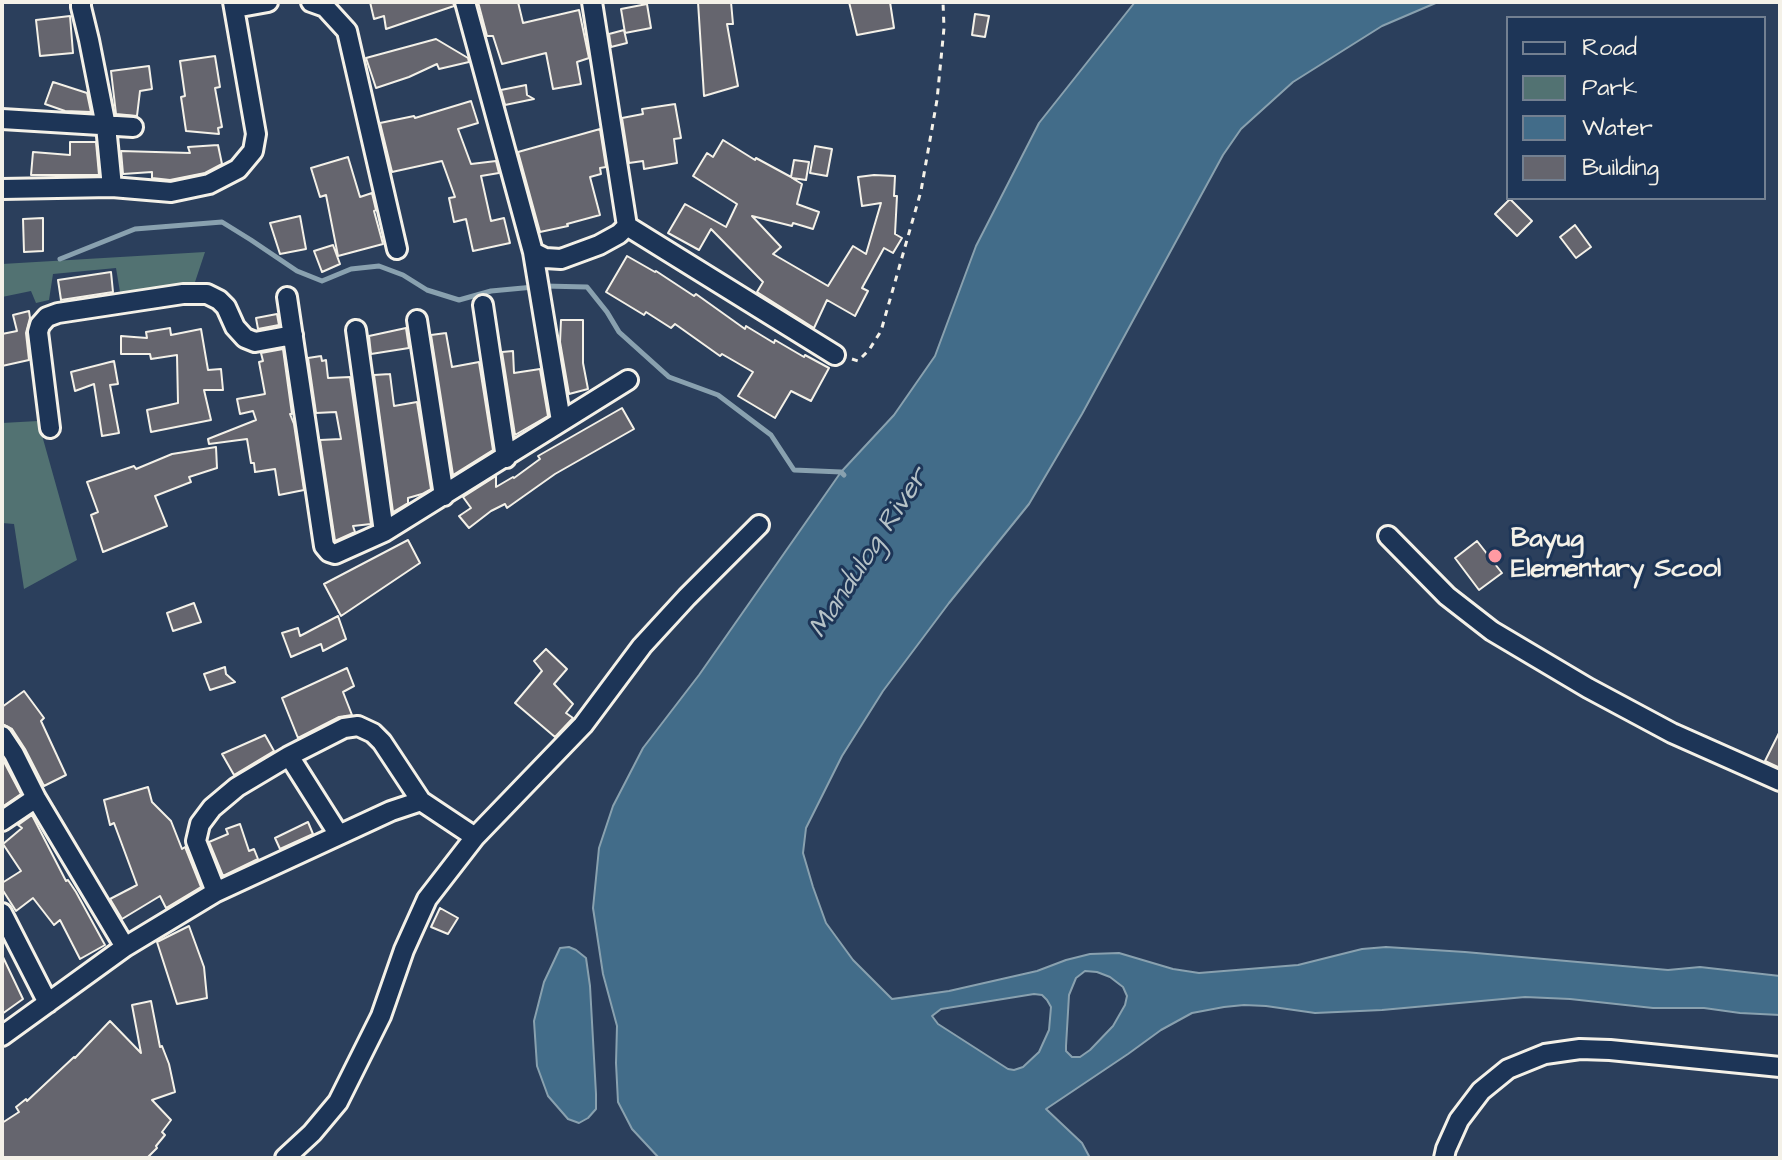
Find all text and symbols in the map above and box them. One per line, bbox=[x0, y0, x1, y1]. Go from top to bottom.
legend bbox=[1506, 16, 1766, 200]
text: Road bbox=[1582, 31, 1637, 65]
text: Park bbox=[1582, 71, 1638, 105]
text: Water bbox=[1582, 111, 1653, 145]
text: Building bbox=[1582, 151, 1659, 185]
water label: Mandulog River bbox=[803, 463, 937, 645]
place label: Bayug Elementary Scool bbox=[1511, 525, 1721, 586]
marker: Bayug Elementary Scool bbox=[1486, 547, 1504, 565]

